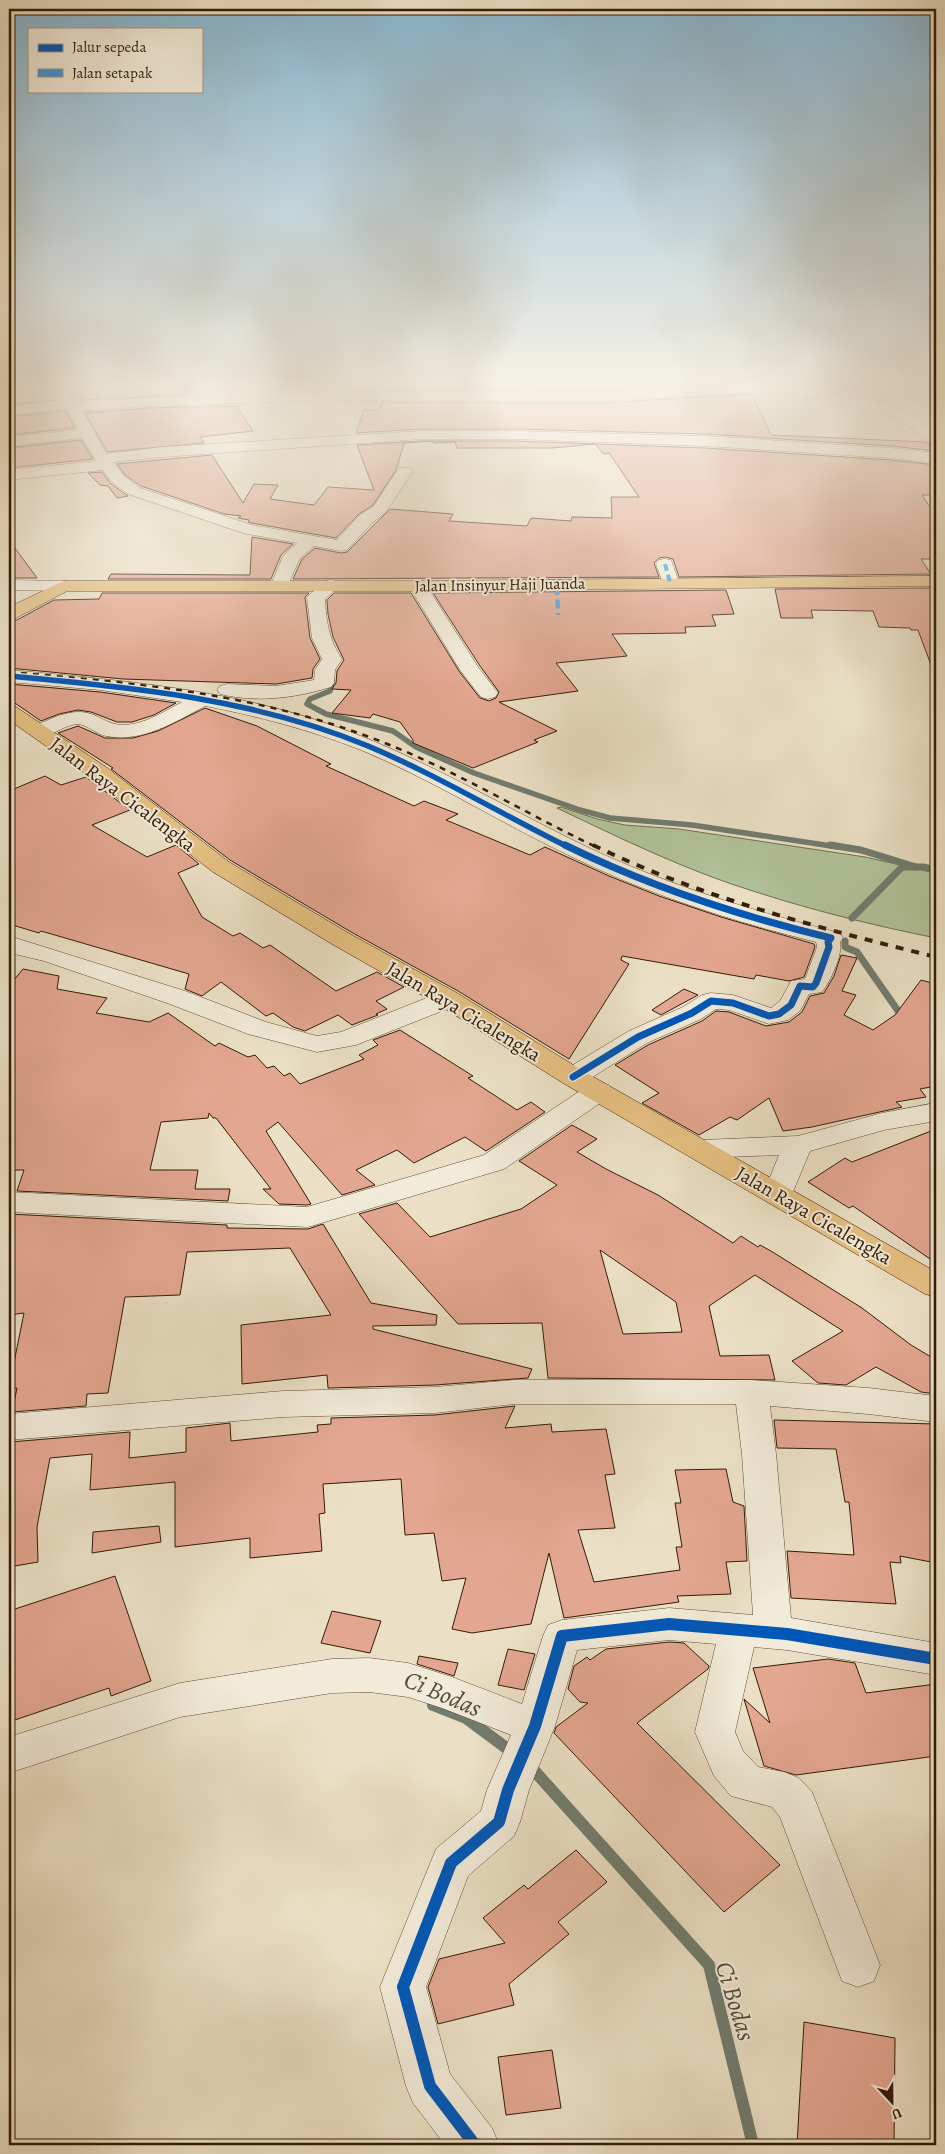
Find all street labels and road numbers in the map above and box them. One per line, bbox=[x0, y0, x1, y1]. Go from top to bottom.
street label: Jalan Insinyur Haji Juanda bbox=[414, 573, 586, 597]
street label: Jalan Raya Cicalengka bbox=[44, 731, 202, 859]
street label: Jalan Raya Cicalengka bbox=[381, 955, 547, 1069]
street label: Jalan Raya Cicalengka bbox=[731, 1160, 897, 1271]

